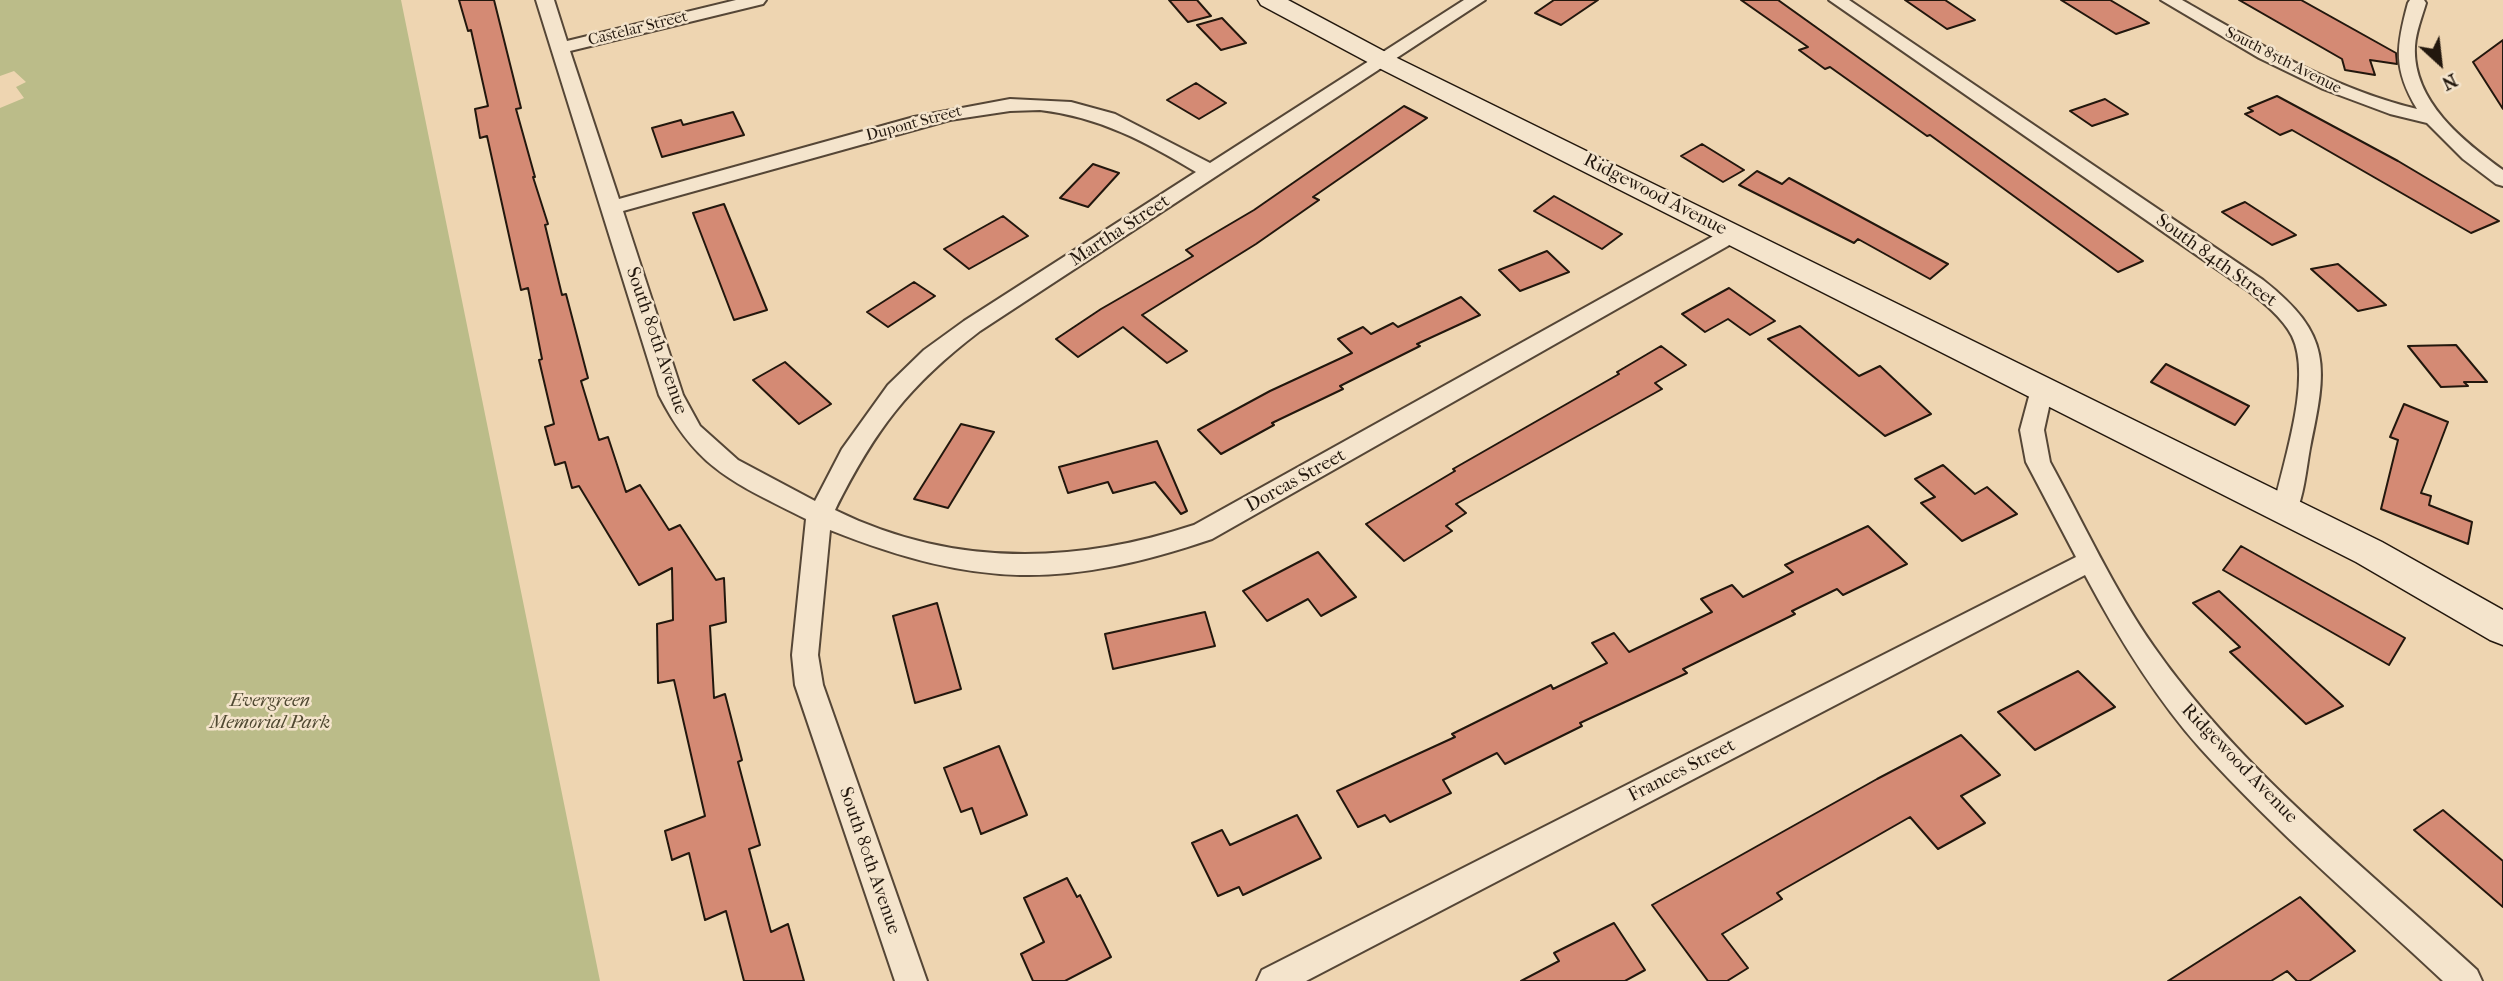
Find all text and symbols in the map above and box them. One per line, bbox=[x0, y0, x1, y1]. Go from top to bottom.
street label: Castelar Street bbox=[586, 7, 690, 51]
street label: South 85th Avenue bbox=[2222, 23, 2344, 99]
north arrow bbox=[2405, 28, 2475, 98]
text: N bbox=[2438, 69, 2461, 95]
street label: Dupont Street bbox=[864, 102, 964, 146]
street label: Ridgewood Avenue bbox=[1580, 149, 1730, 241]
street label: Martha Street bbox=[1066, 190, 1174, 272]
street label: South 84th Street bbox=[2151, 210, 2281, 312]
street label: South 80th Avenue bbox=[620, 264, 692, 418]
street label: Dorcas Street bbox=[1242, 444, 1350, 518]
park label: Evergreen Memorial Park bbox=[210, 690, 330, 734]
street label: Ridgewood Avenue bbox=[2176, 699, 2302, 829]
street label: Frances Street bbox=[1625, 734, 1739, 808]
street label: South 80th Avenue bbox=[833, 784, 905, 938]

